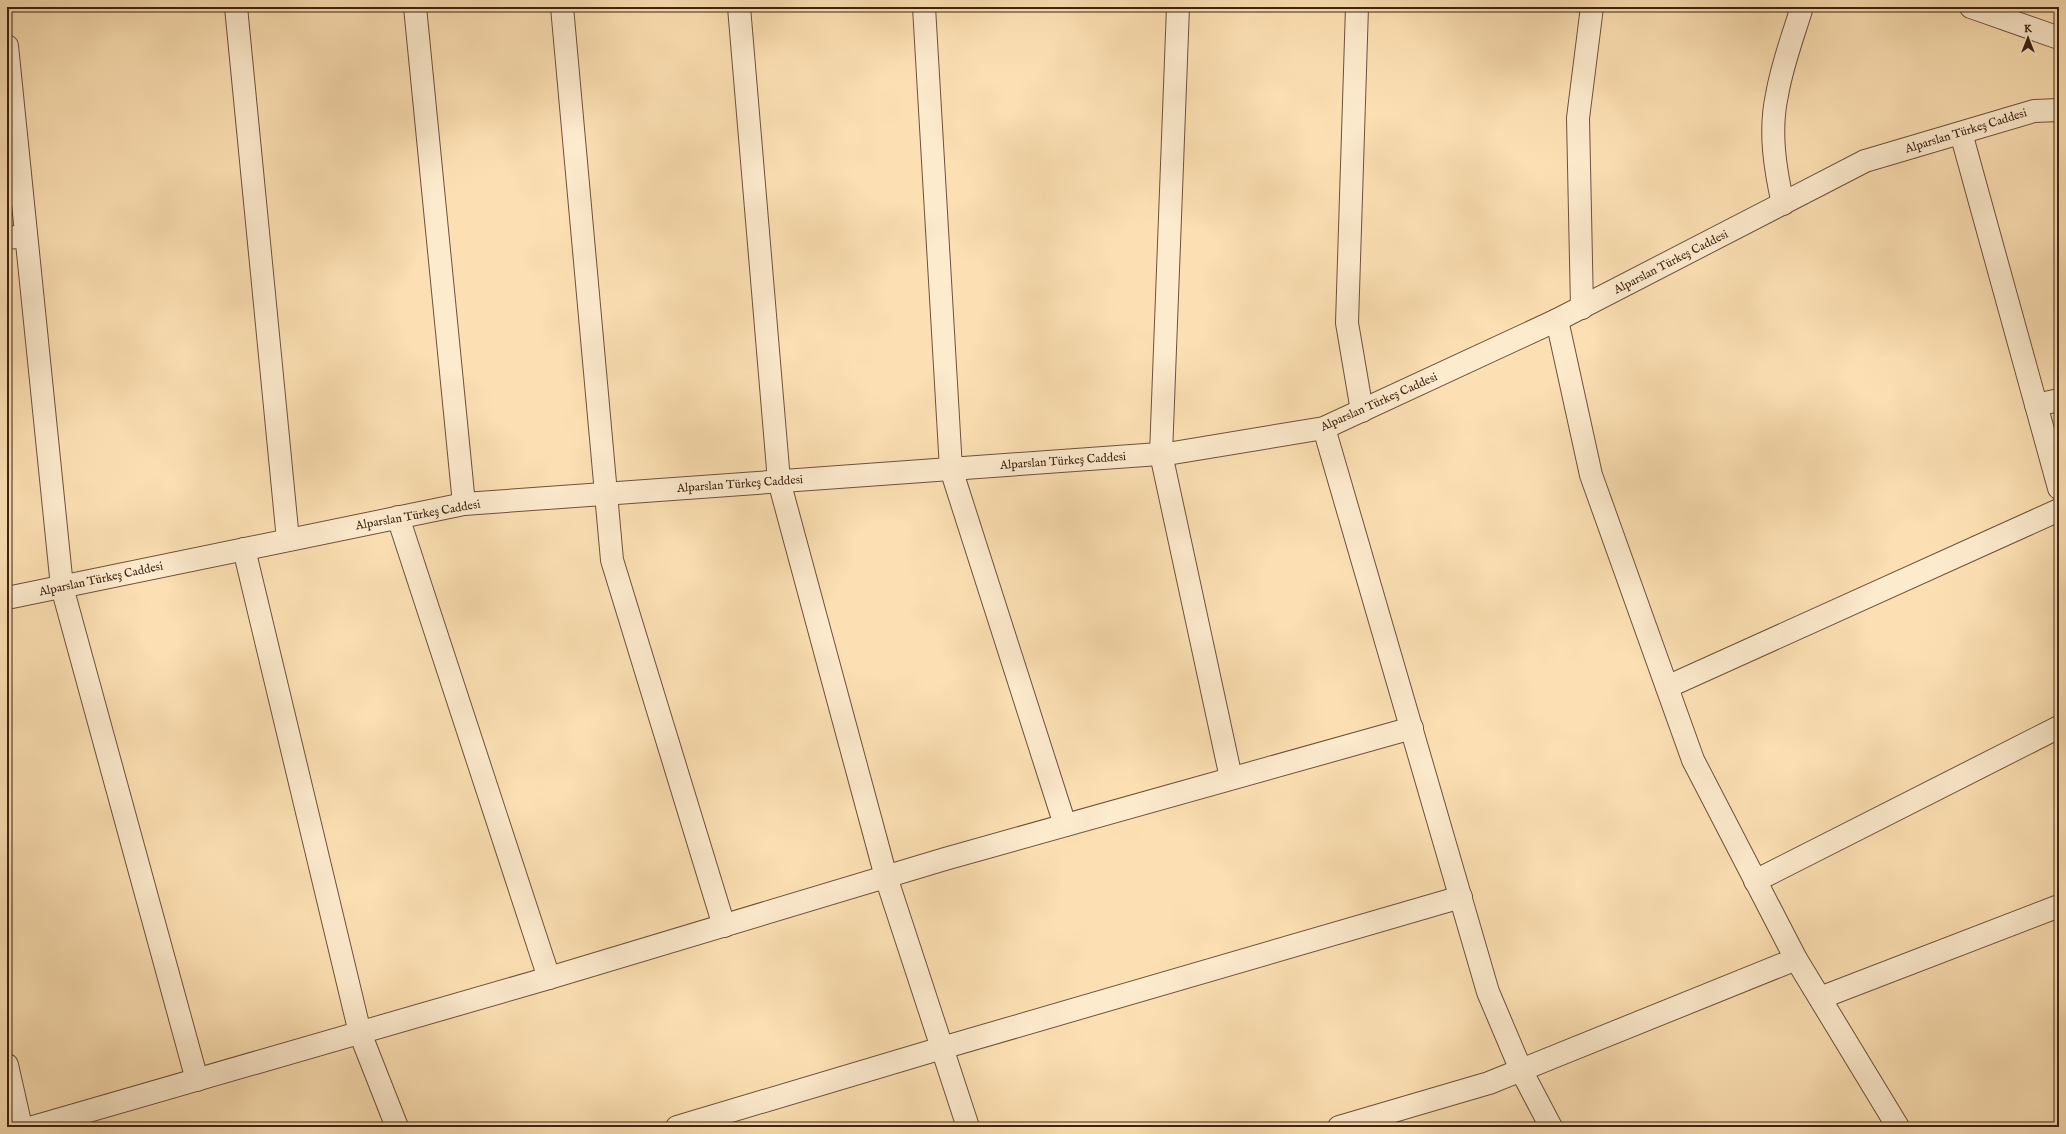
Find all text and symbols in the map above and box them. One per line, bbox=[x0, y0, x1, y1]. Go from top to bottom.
north arrow bbox=[2008, 18, 2048, 58]
text: K bbox=[2024, 22, 2033, 36]
street label: Alparslan Türkeş Caddesi bbox=[1902, 105, 2029, 158]
street label: Alparslan Türkeş Caddesi bbox=[1610, 227, 1731, 299]
street label: Alparslan Türkeş Caddesi bbox=[1317, 369, 1440, 436]
street label: Alparslan Türkeş Caddesi bbox=[998, 449, 1127, 474]
street label: Alparslan Türkeş Caddesi bbox=[675, 472, 804, 497]
street label: Alparslan Türkeş Caddesi bbox=[353, 497, 482, 535]
street label: Alparslan Türkeş Caddesi bbox=[37, 559, 165, 601]

